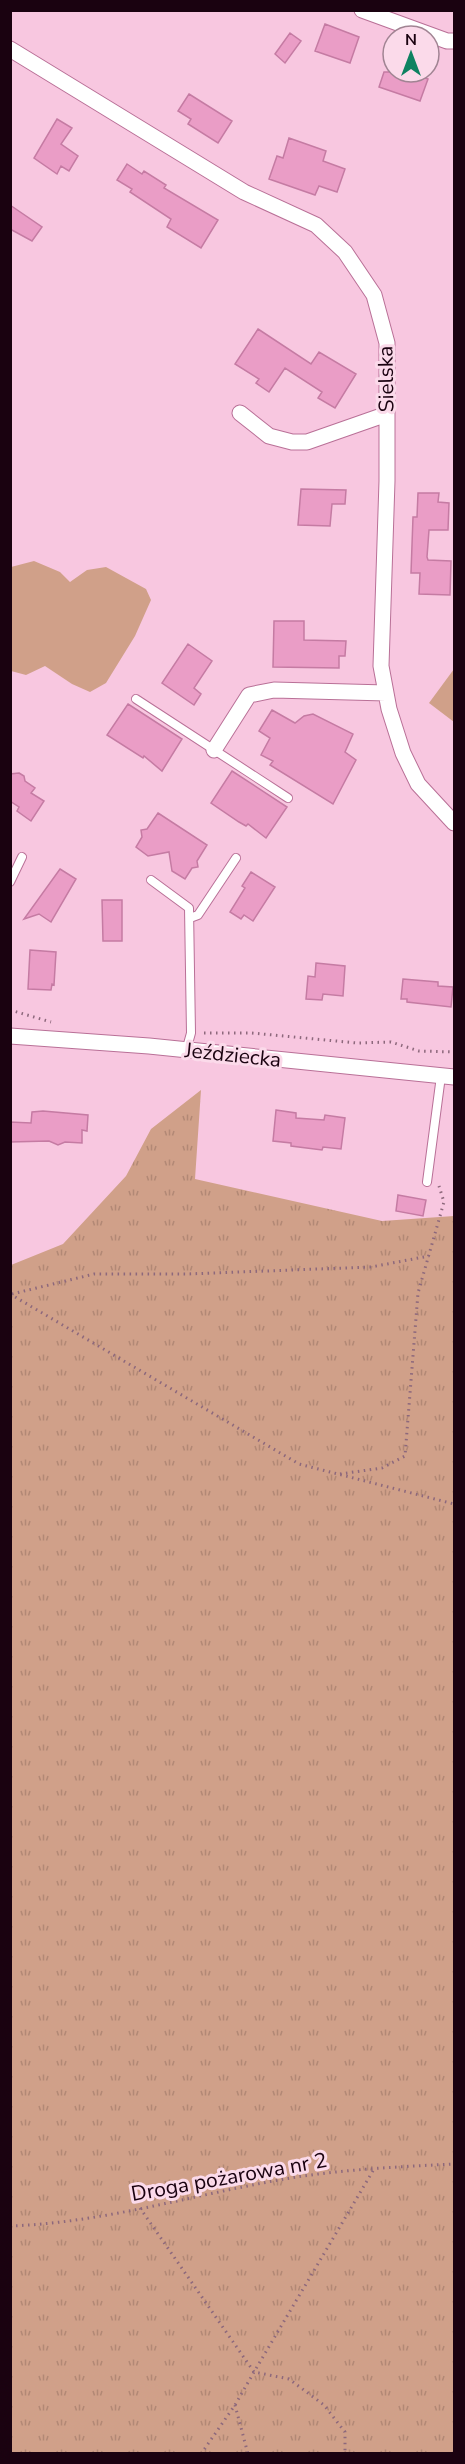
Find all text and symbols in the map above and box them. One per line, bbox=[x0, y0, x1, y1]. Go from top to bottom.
north arrow bbox=[381, 24, 441, 84]
text: N bbox=[405, 29, 417, 51]
street label: Sielska bbox=[371, 345, 401, 413]
street label: Jeździecka bbox=[182, 1036, 283, 1074]
street label: Droga pożarowa nr 2 bbox=[129, 2146, 329, 2208]

